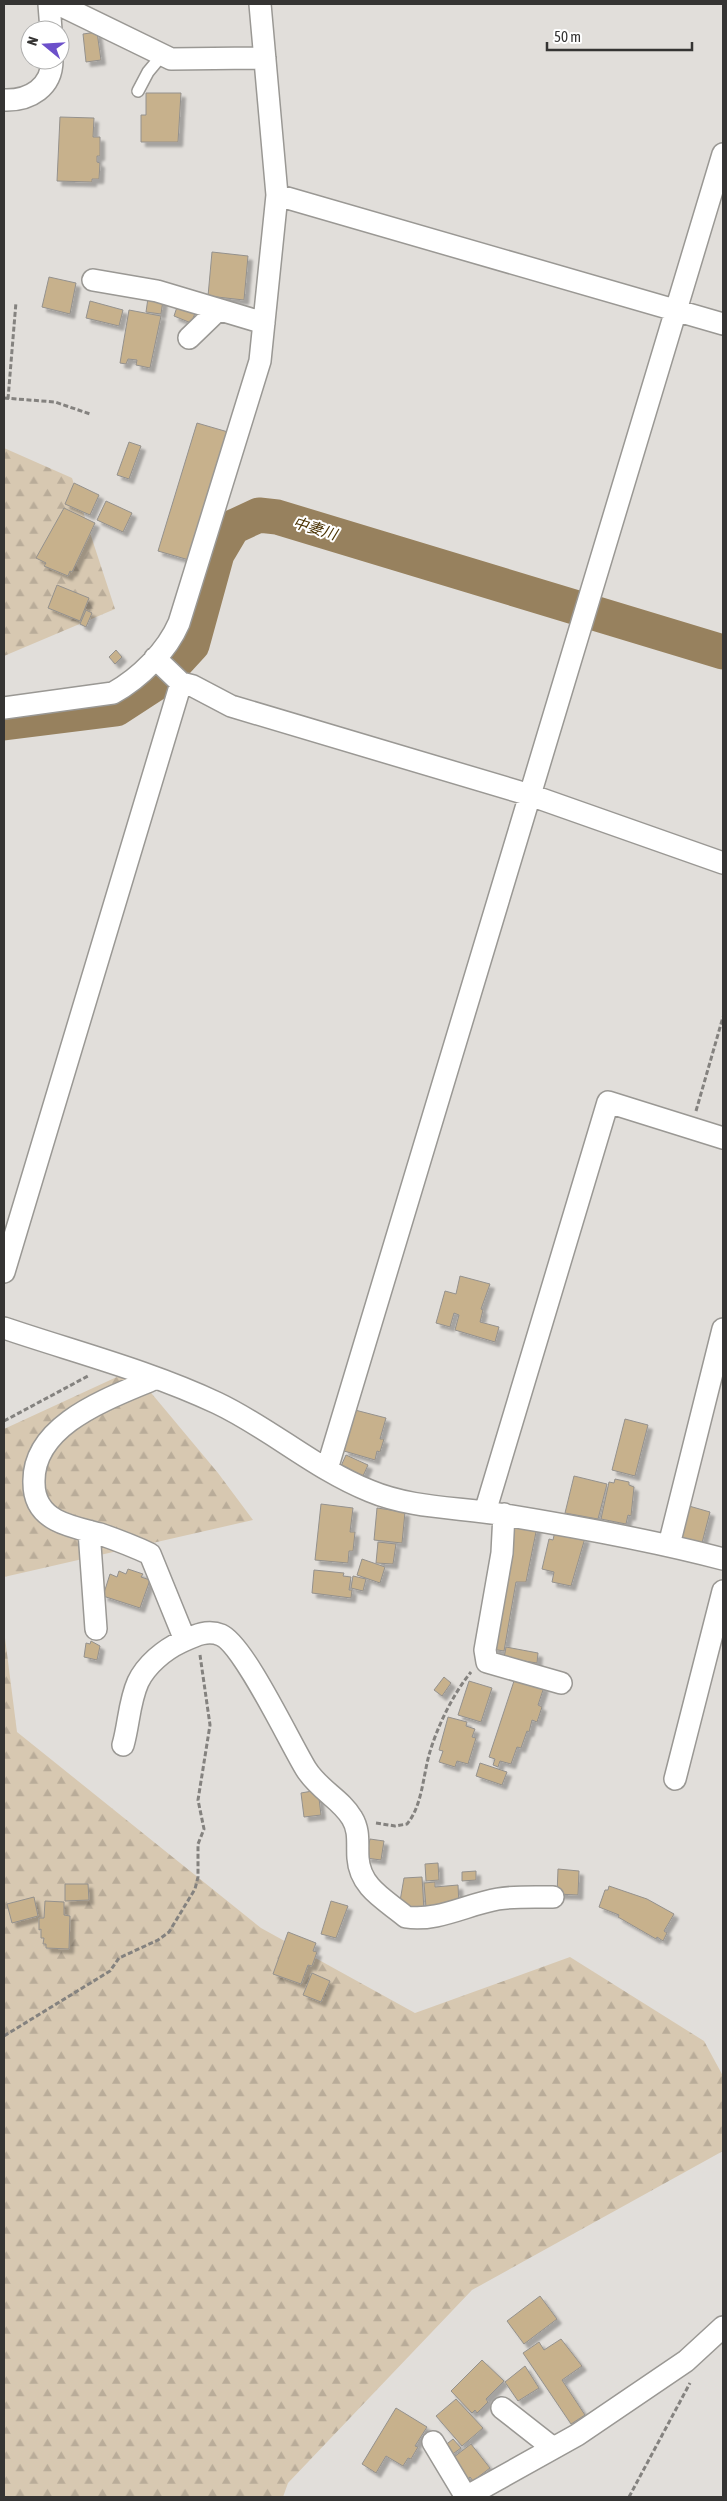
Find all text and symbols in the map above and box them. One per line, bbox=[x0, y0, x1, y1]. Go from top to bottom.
north arrow bbox=[20, 20, 70, 70]
scale bar bbox=[547, 20, 692, 52]
text: 50 m bbox=[554, 28, 581, 45]
text: N bbox=[24, 35, 42, 47]
water label: 中妻川 bbox=[291, 513, 341, 543]

